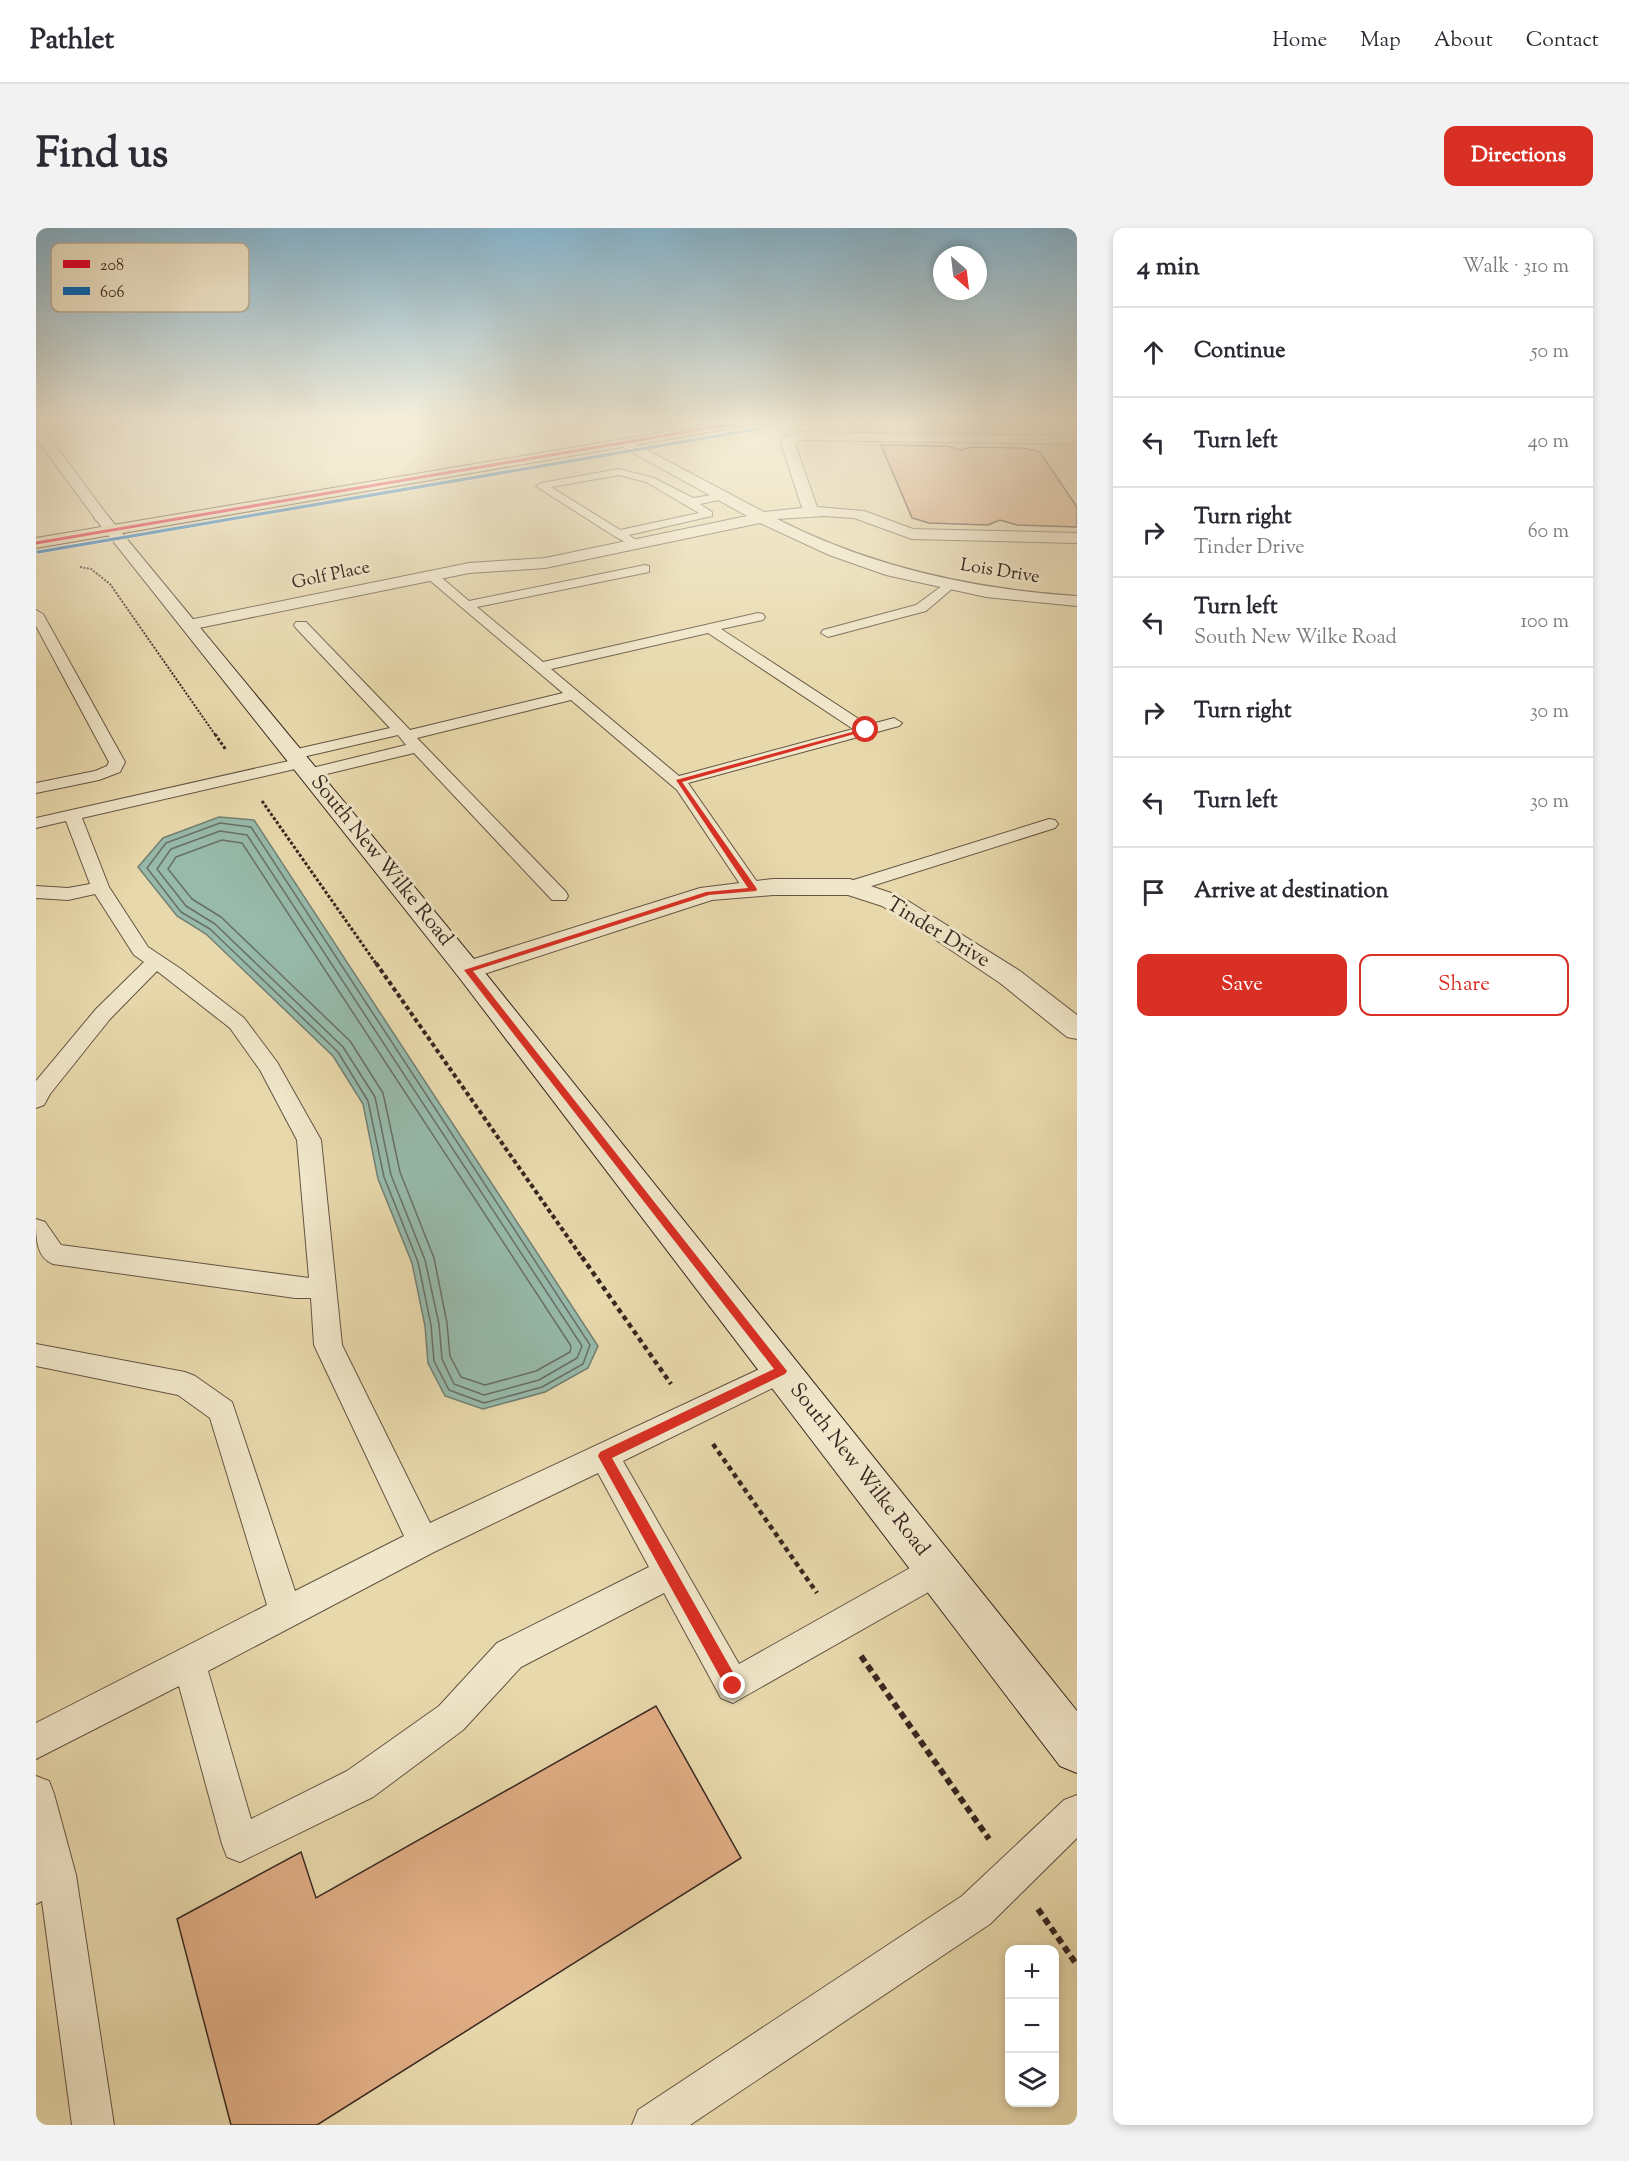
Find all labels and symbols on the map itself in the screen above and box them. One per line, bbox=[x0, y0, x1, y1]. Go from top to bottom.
legend bbox=[51, 243, 249, 312]
north arrow bbox=[933, 246, 987, 300]
text: 208 bbox=[100, 255, 124, 278]
text: 606 bbox=[100, 282, 124, 305]
street label: Lois Drive bbox=[958, 553, 1042, 591]
street label: Golf Place bbox=[290, 555, 372, 597]
route start bbox=[852, 716, 878, 742]
street label: South New Wilke Road bbox=[302, 769, 460, 953]
street label: Tinder Drive bbox=[880, 890, 996, 976]
street label: South New Wilke Road bbox=[782, 1377, 936, 1563]
route end bbox=[719, 1672, 745, 1698]

